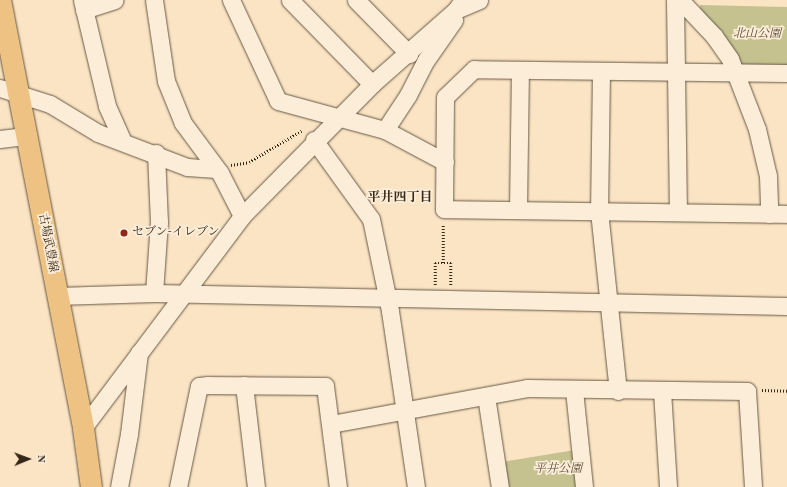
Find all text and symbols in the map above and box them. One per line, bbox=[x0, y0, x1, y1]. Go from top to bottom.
park label: 北山公園 bbox=[733, 28, 781, 42]
district label: 平井四丁目 bbox=[368, 190, 432, 206]
street label: 古場武豊線 bbox=[34, 212, 60, 274]
place label: セブン-イレブン bbox=[132, 226, 220, 240]
marker: セブン-イレブン bbox=[119, 228, 129, 238]
north arrow bbox=[8, 439, 48, 479]
text: N bbox=[35, 454, 46, 463]
park label: 平井公園 bbox=[534, 463, 582, 477]

